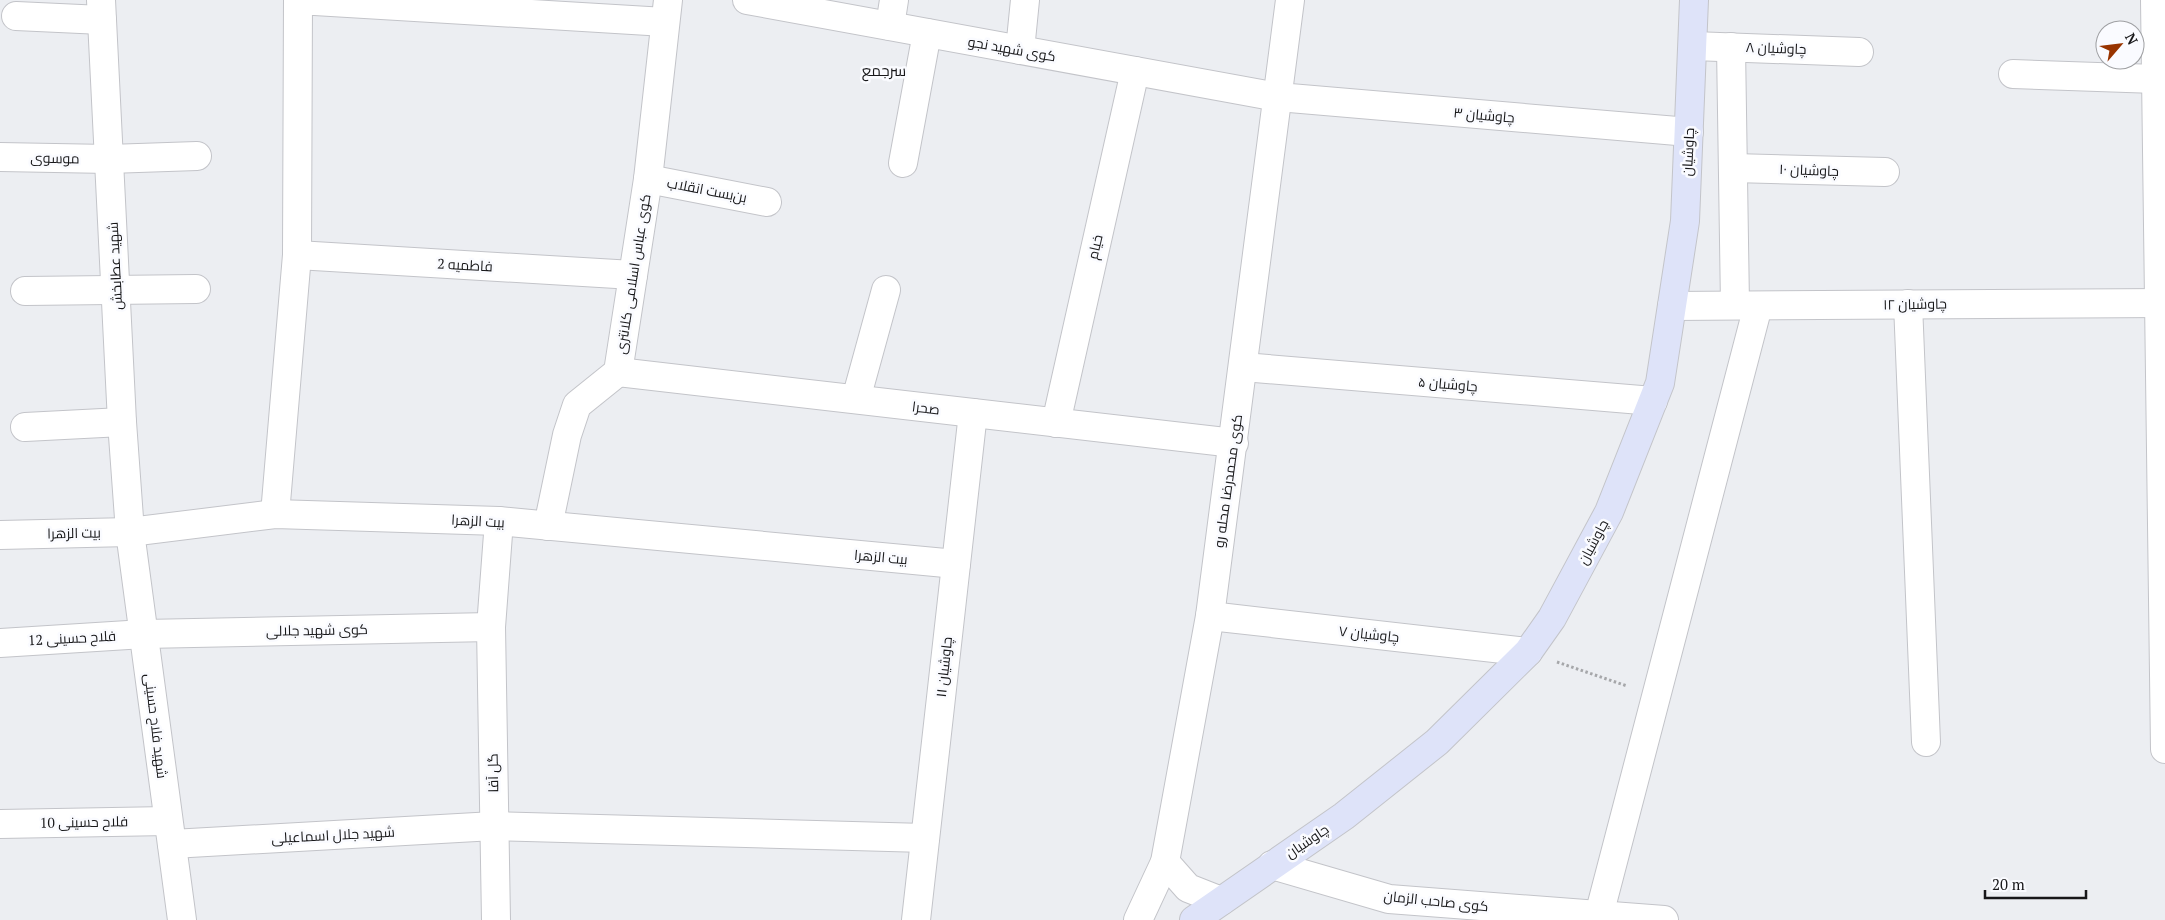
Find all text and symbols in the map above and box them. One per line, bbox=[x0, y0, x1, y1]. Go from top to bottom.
north arrow bbox=[2095, 20, 2145, 70]
text: N bbox=[2121, 30, 2143, 48]
street label: کوی شهید نجو bbox=[967, 31, 1058, 66]
street label: چاوشیان ۸ bbox=[1745, 37, 1807, 59]
district label: سرجمع bbox=[862, 60, 906, 82]
street label: چاوشیان ۳ bbox=[1452, 102, 1516, 128]
street label: چاوشیان bbox=[1677, 127, 1699, 177]
street label: موسوی bbox=[30, 148, 80, 167]
street label: چاوشیان ۱۰ bbox=[1779, 159, 1839, 181]
street label: بن‌بست انقلاب bbox=[666, 172, 749, 207]
street label: کوی عباس اسلامی کلانتری bbox=[610, 192, 655, 355]
street label: شهید عطابخش bbox=[103, 221, 126, 311]
street label: خیام bbox=[1082, 233, 1108, 261]
street label: فاطمیه 2 bbox=[437, 254, 493, 275]
street label: چاوشیان ۱۲ bbox=[1883, 293, 1947, 315]
street label: چاوشیان ۵ bbox=[1417, 371, 1479, 397]
street label: صحرا bbox=[911, 396, 941, 419]
street label: کوی محمدرضا محله رو bbox=[1209, 413, 1246, 549]
street label: بیت الزهرا bbox=[451, 510, 505, 531]
street label: چاوشیان bbox=[1573, 516, 1613, 568]
street label: بیت الزهرا bbox=[47, 523, 101, 542]
street label: بیت الزهرا bbox=[854, 545, 909, 568]
street label: کوی شهید جلالی bbox=[266, 619, 368, 640]
street label: چاوشیان ۷ bbox=[1338, 621, 1400, 647]
street label: فلاح حسینی 12 bbox=[27, 626, 116, 649]
street label: چاوشیان ۱۱ bbox=[931, 636, 957, 698]
street label: شهید فلاح حسینی bbox=[141, 672, 172, 780]
street label: گل آقا bbox=[483, 753, 502, 793]
street label: فلاح حسینی 10 bbox=[40, 811, 128, 832]
street label: چاوشیان bbox=[1281, 819, 1333, 863]
street label: شهید جلال اسماعیلی bbox=[271, 822, 395, 847]
scale bar bbox=[1985, 868, 2086, 900]
text: 20 m bbox=[1992, 874, 2025, 894]
street label: کوی صاحب الزمان bbox=[1383, 886, 1489, 915]

